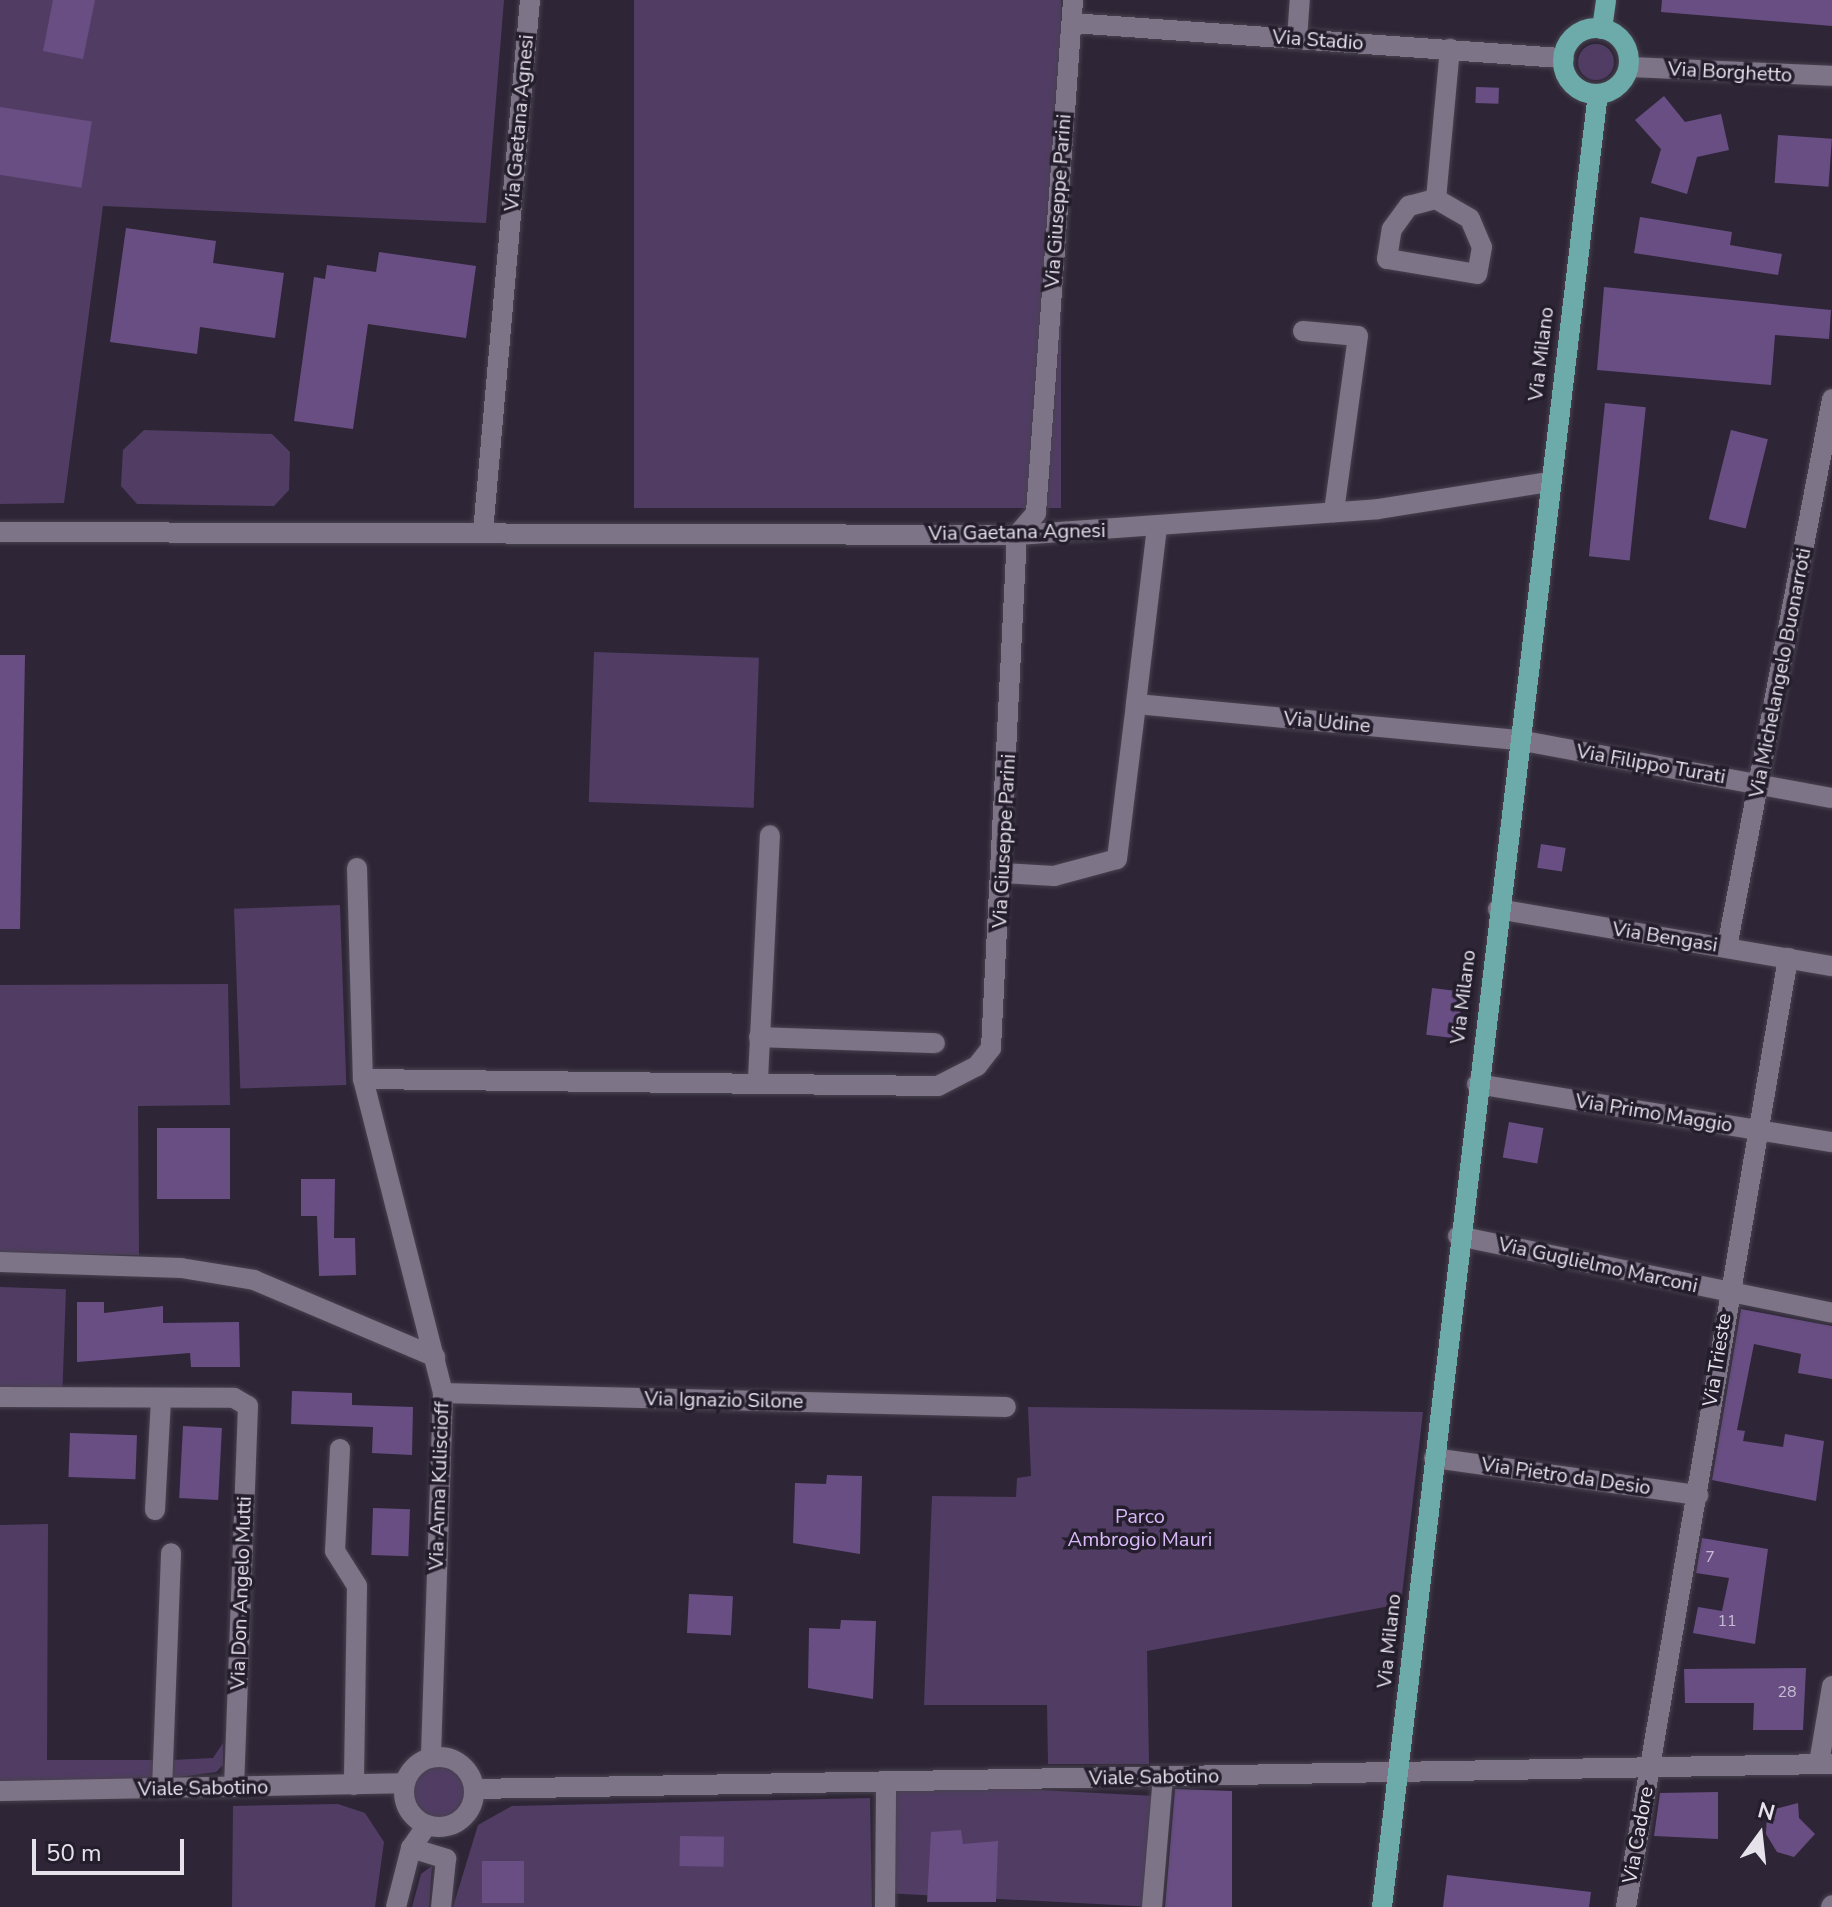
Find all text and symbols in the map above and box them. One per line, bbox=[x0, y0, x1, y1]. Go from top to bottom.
street label: Via Stadio bbox=[1272, 25, 1364, 55]
street label: Via Gaetana Agnesi bbox=[499, 34, 539, 212]
street label: Via Borghetto bbox=[1667, 57, 1793, 87]
street label: Via Giuseppe Parini bbox=[1040, 113, 1076, 289]
street label: Via Milano bbox=[1523, 305, 1559, 403]
street label: Via Gaetana Agnesi bbox=[928, 518, 1106, 546]
street label: Via Michelangelo Buonarroti bbox=[1744, 546, 1816, 800]
street label: Via Udine bbox=[1283, 706, 1371, 738]
street label: Via Filippo Turati bbox=[1575, 739, 1727, 789]
street label: Via Giuseppe Parini bbox=[987, 753, 1021, 929]
street label: Via Bengasi bbox=[1611, 917, 1719, 957]
street label: Via Milano bbox=[1445, 948, 1481, 1046]
street label: Via Primo Maggio bbox=[1574, 1089, 1734, 1137]
street label: Via Guglielmo Marconi bbox=[1496, 1232, 1700, 1298]
street label: Via Trieste bbox=[1698, 1312, 1736, 1408]
street label: Via Ignazio Silone bbox=[644, 1387, 804, 1413]
street label: Via Anna Kuliscioff bbox=[424, 1401, 454, 1571]
street label: Via Pietro da Desio bbox=[1480, 1452, 1652, 1500]
street label: Via Don Angelo Mutti bbox=[226, 1496, 256, 1690]
park label: Parco Ambrogio Mauri bbox=[1068, 1505, 1212, 1552]
house number: 7 bbox=[1705, 1547, 1715, 1567]
street label: Via Milano bbox=[1372, 1593, 1406, 1689]
house number: 11 bbox=[1717, 1611, 1737, 1631]
house number: 28 bbox=[1777, 1682, 1797, 1702]
street label: Viale Sabotino bbox=[1089, 1764, 1219, 1790]
street label: Viale Sabotino bbox=[138, 1775, 268, 1801]
street label: Via Cadore bbox=[1618, 1784, 1658, 1886]
north arrow bbox=[1720, 1795, 1800, 1875]
text: N bbox=[1754, 1795, 1778, 1828]
scale bar bbox=[36, 1823, 188, 1873]
text: 50 m bbox=[46, 1837, 102, 1869]

